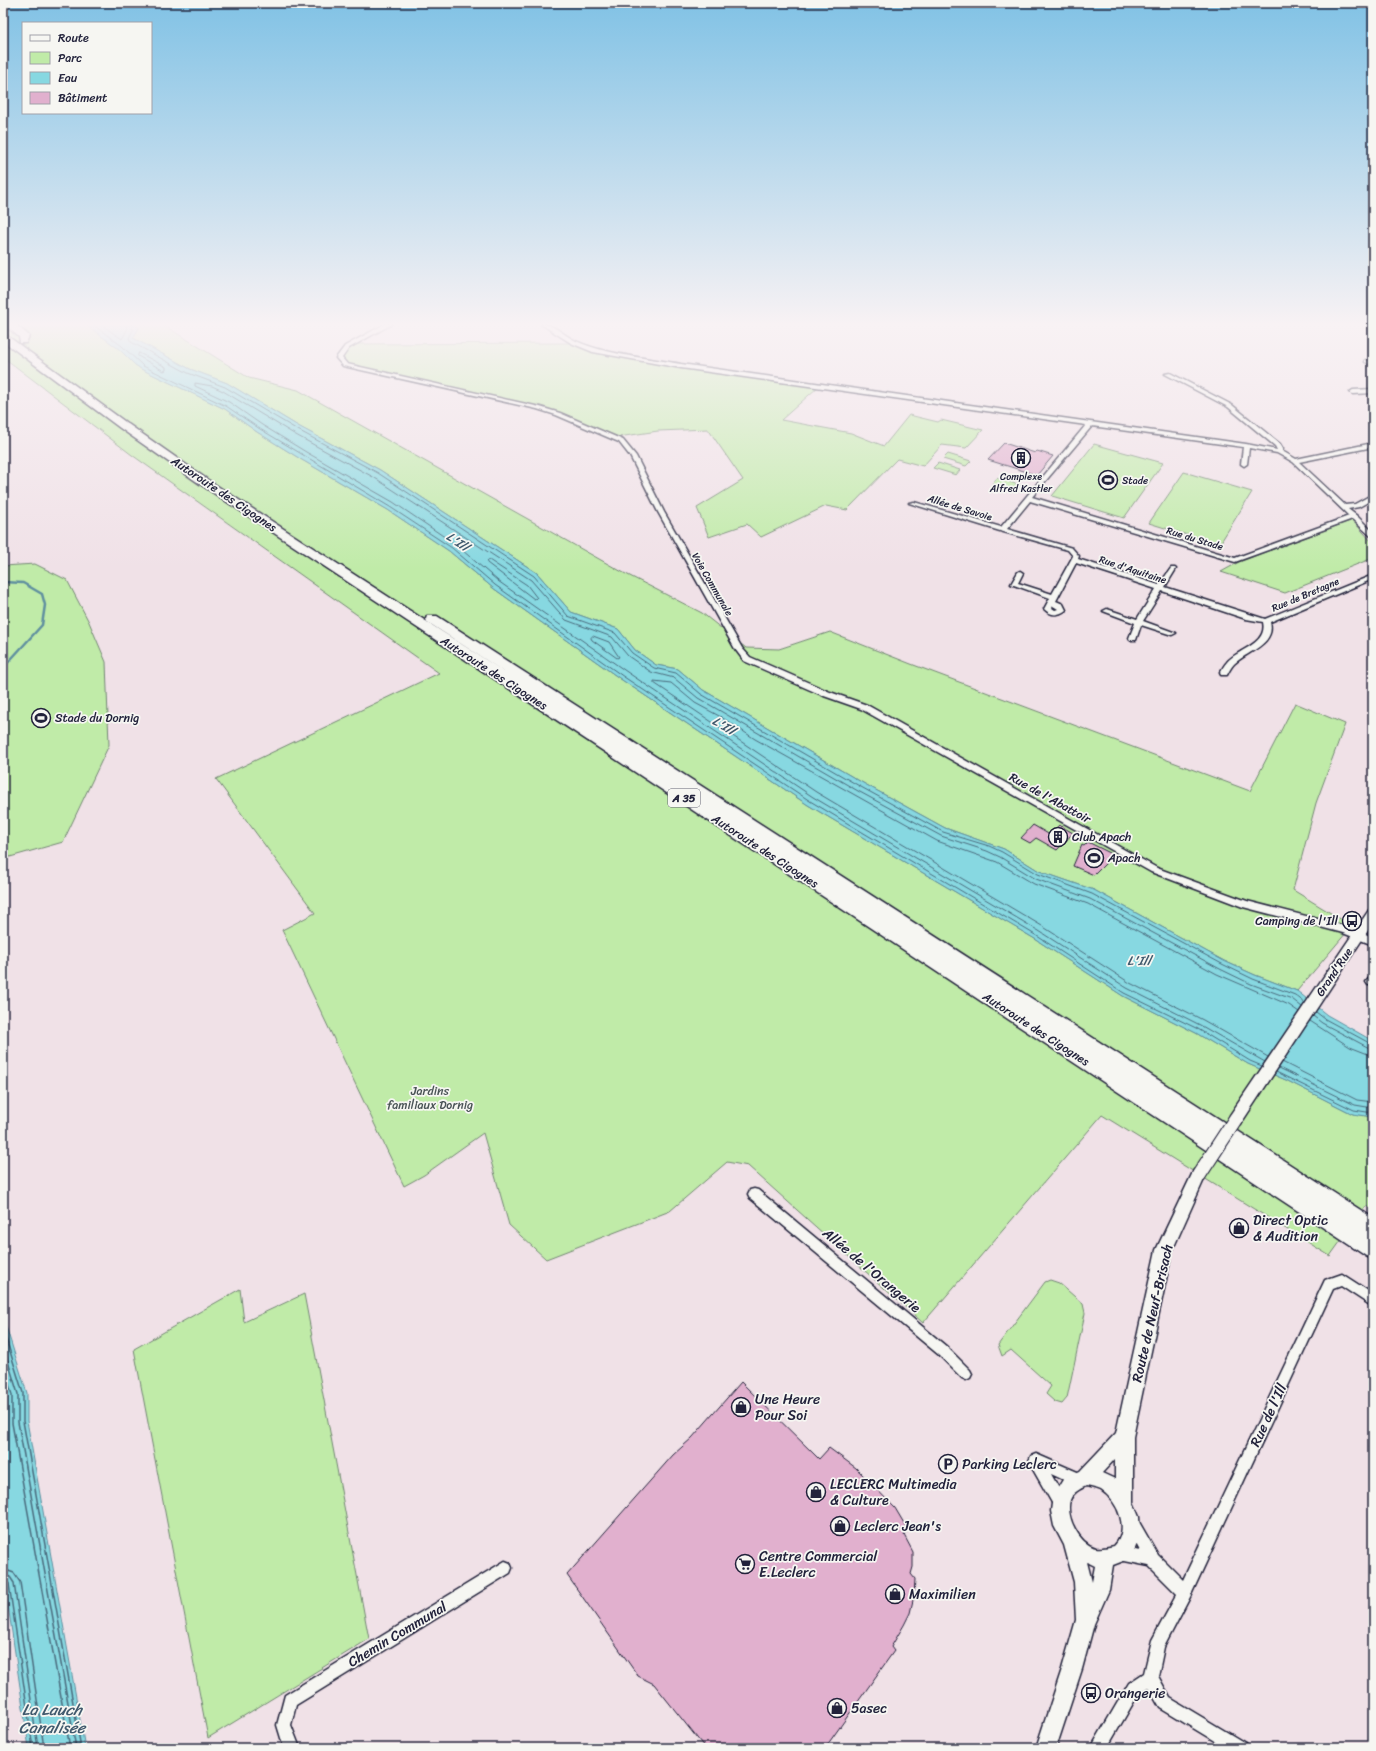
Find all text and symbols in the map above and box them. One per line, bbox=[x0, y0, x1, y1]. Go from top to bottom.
legend bbox=[22, 22, 152, 114]
text: Route bbox=[58, 27, 89, 49]
text: Parc bbox=[58, 47, 82, 69]
text: Eau bbox=[58, 67, 78, 89]
text: Bâtiment bbox=[58, 87, 107, 109]
building icon: Complexe Alfred Kastler bbox=[1010, 447, 1032, 469]
street label: Autoroute des Cigognes bbox=[166, 450, 282, 538]
place label: Complexe Alfred Kastler bbox=[989, 468, 1053, 498]
sports icon: Stade bbox=[1097, 469, 1119, 491]
place label: Stade bbox=[1122, 472, 1148, 490]
street label: Allée de Savoie bbox=[924, 489, 994, 526]
street label: Rue du Stade bbox=[1164, 522, 1225, 556]
water label: L'Ill bbox=[442, 525, 477, 559]
street label: Voie Communale bbox=[687, 549, 738, 620]
street label: Rue d'Aquitaine bbox=[1097, 551, 1169, 589]
street label: Rue de Bretagne bbox=[1269, 573, 1342, 617]
street label: Autoroute des Cigognes bbox=[435, 629, 552, 716]
sports icon: Stade du Dornig bbox=[30, 707, 52, 729]
place label: Stade du Dornig bbox=[55, 707, 139, 729]
water label: L'Ill bbox=[708, 710, 743, 743]
street label: Rue de l'Abattoir bbox=[1005, 766, 1096, 830]
road number: A 35 bbox=[668, 789, 700, 807]
street label: Autoroute des Cigognes bbox=[706, 807, 823, 894]
building icon: Club Apach bbox=[1047, 826, 1069, 848]
place label: Club Apach bbox=[1072, 826, 1131, 848]
sports icon: Apach bbox=[1083, 847, 1105, 869]
place label: Apach bbox=[1107, 847, 1141, 869]
place label: Camping de l'Ill bbox=[1255, 910, 1339, 932]
bus stop icon: Camping de l'Ill bbox=[1341, 910, 1363, 932]
street label: Grand'Rue bbox=[1309, 943, 1359, 1001]
water label: L'Ill bbox=[1127, 949, 1154, 972]
street label: Autoroute des Cigognes bbox=[977, 985, 1094, 1072]
park label: Jardins familiaux Dornig bbox=[387, 1080, 473, 1116]
place label: Direct Optic & Audition bbox=[1253, 1208, 1328, 1249]
shop icon: Direct Optic & Audition bbox=[1228, 1217, 1250, 1239]
street label: Allée de l'Orangerie bbox=[816, 1221, 927, 1320]
street label: Route de Neuf-Brisach bbox=[1124, 1242, 1181, 1385]
street label: Rue de l'Ill bbox=[1243, 1378, 1294, 1451]
place label: Une Heure Pour Soi bbox=[755, 1387, 820, 1428]
shop icon: Une Heure Pour Soi bbox=[730, 1396, 752, 1418]
place label: Parking Leclerc bbox=[962, 1452, 1057, 1477]
parking icon: Parking Leclerc bbox=[937, 1453, 959, 1475]
place label: LECLERC Multimedia & Culture bbox=[830, 1472, 958, 1513]
shop icon: LECLERC Multimedia & Culture bbox=[805, 1481, 827, 1503]
place label: Leclerc Jean's bbox=[854, 1514, 941, 1539]
shop icon: Leclerc Jean's bbox=[829, 1515, 851, 1537]
place label: Centre Commercial E.Leclerc bbox=[759, 1544, 878, 1585]
supermarket icon: Centre Commercial E.Leclerc bbox=[734, 1553, 756, 1575]
place label: Maximilien bbox=[909, 1582, 976, 1607]
shop icon: Maximilien bbox=[884, 1583, 906, 1605]
street label: Chemin Communal bbox=[343, 1594, 453, 1674]
place label: Orangerie bbox=[1105, 1681, 1165, 1706]
bus stop icon: Orangerie bbox=[1080, 1682, 1102, 1704]
water label: La Lauch Canalisée bbox=[19, 1695, 87, 1742]
place label: 5asec bbox=[851, 1696, 887, 1721]
shop icon: 5asec bbox=[826, 1697, 848, 1719]

